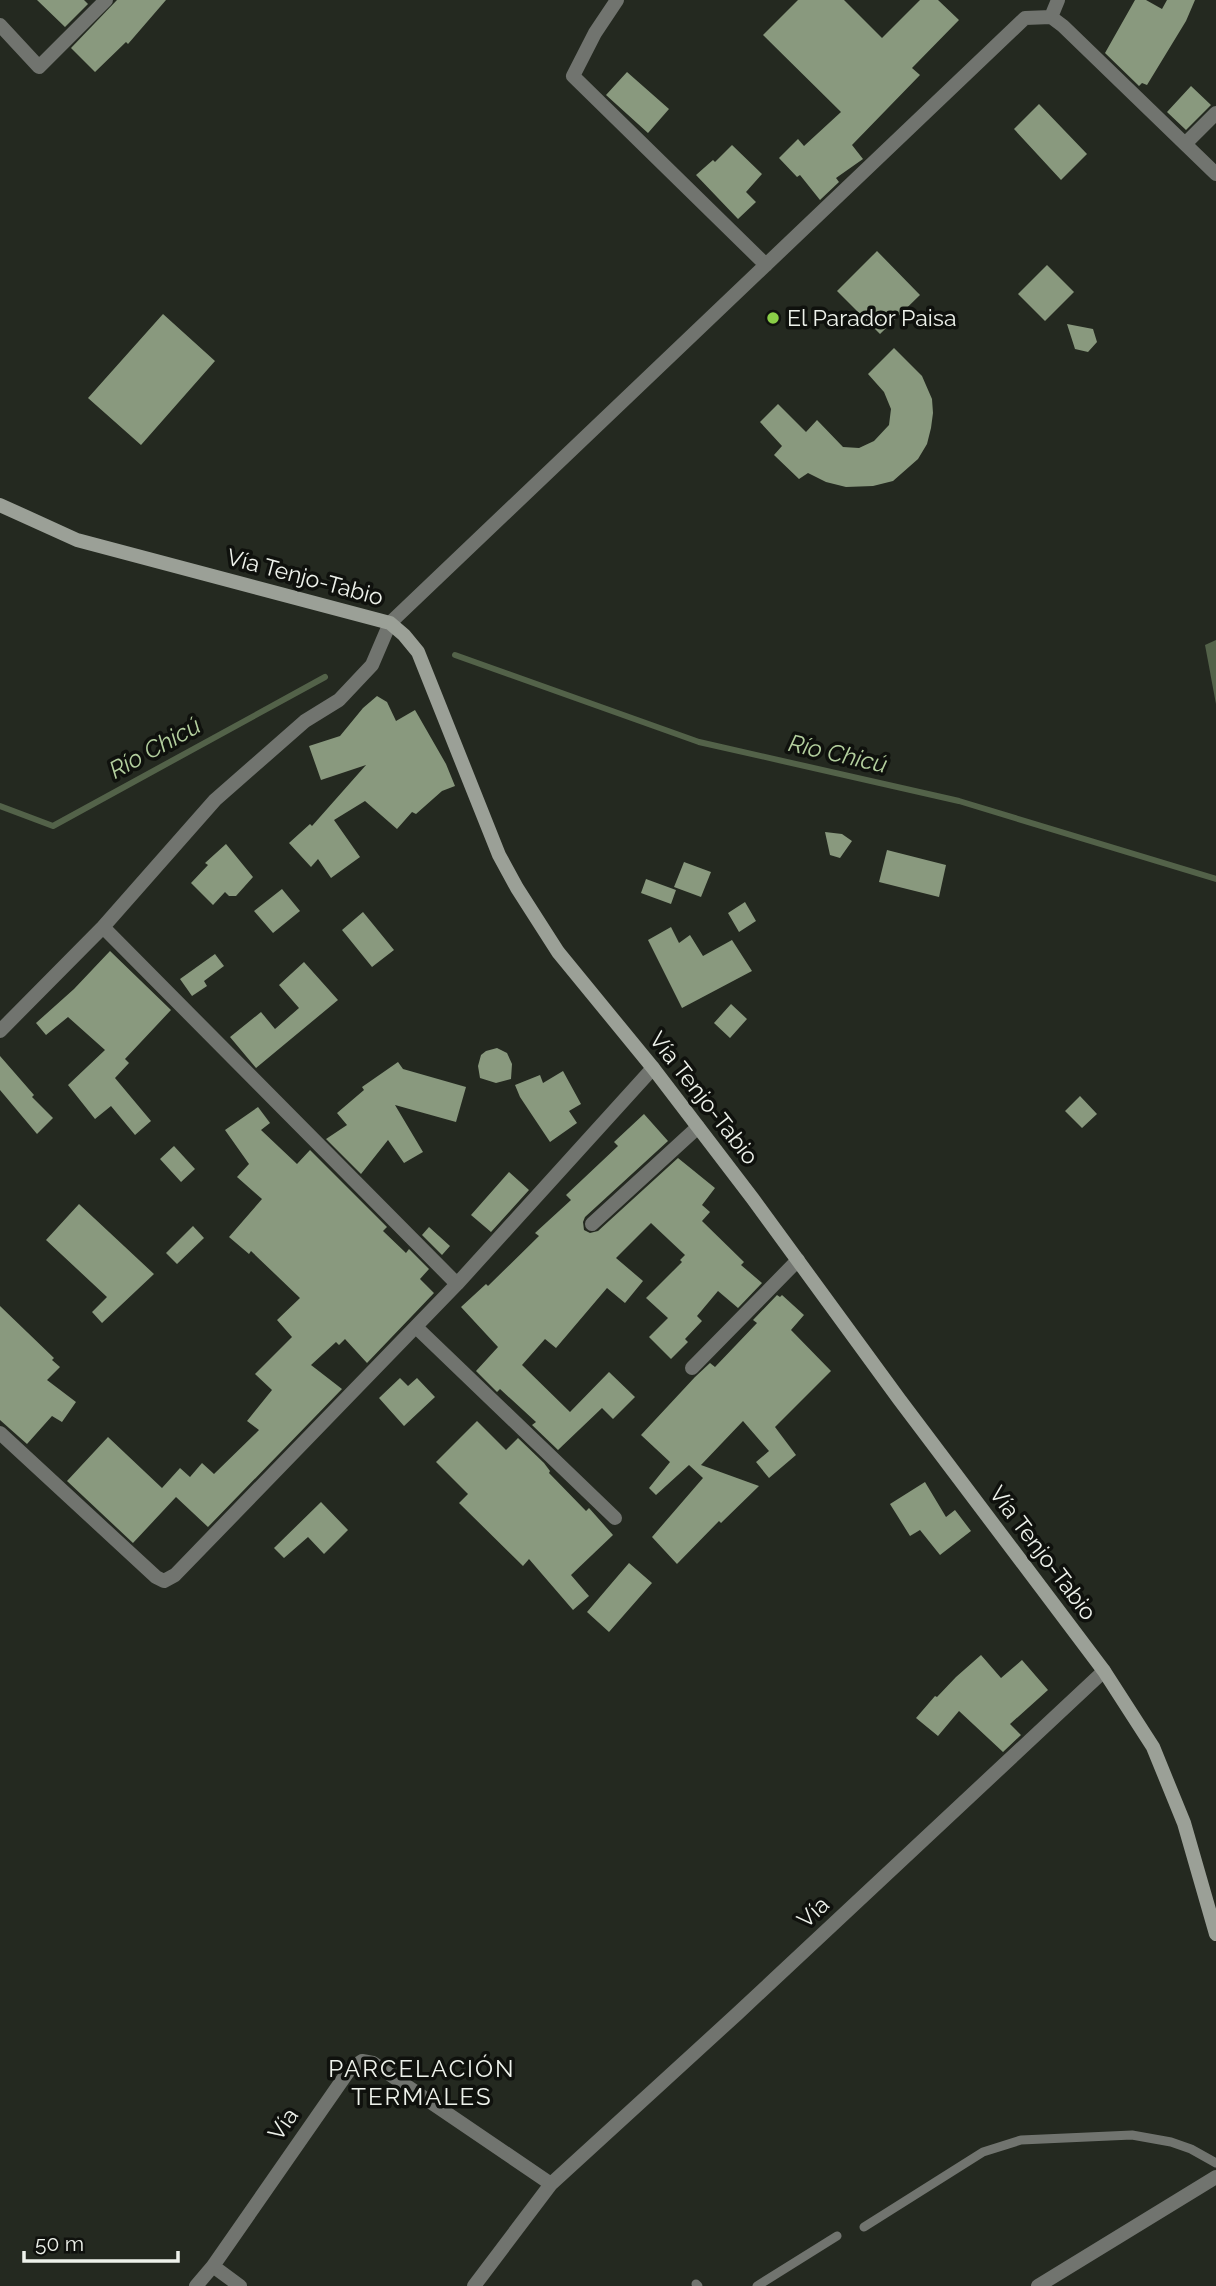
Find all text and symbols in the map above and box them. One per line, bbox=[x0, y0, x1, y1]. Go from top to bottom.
place label: El Parador Paisa bbox=[787, 304, 956, 331]
marker: El Parador Paisa bbox=[765, 310, 781, 326]
street label: Vía Tenjo-Tabio bbox=[224, 543, 386, 610]
water label: Río Chicú bbox=[104, 711, 206, 785]
water label: Río Chicú bbox=[786, 728, 890, 779]
street label: Vía Tenjo-Tabio bbox=[644, 1026, 765, 1169]
street label: Vía Tenjo-Tabio bbox=[984, 1480, 1103, 1625]
street label: Vía bbox=[791, 1890, 834, 1933]
district label: PARCELACIÓN TERMALES bbox=[328, 2054, 516, 2111]
street label: Vía bbox=[262, 2102, 303, 2145]
scale bar bbox=[24, 2220, 178, 2264]
text: 50 m bbox=[35, 2231, 84, 2256]

